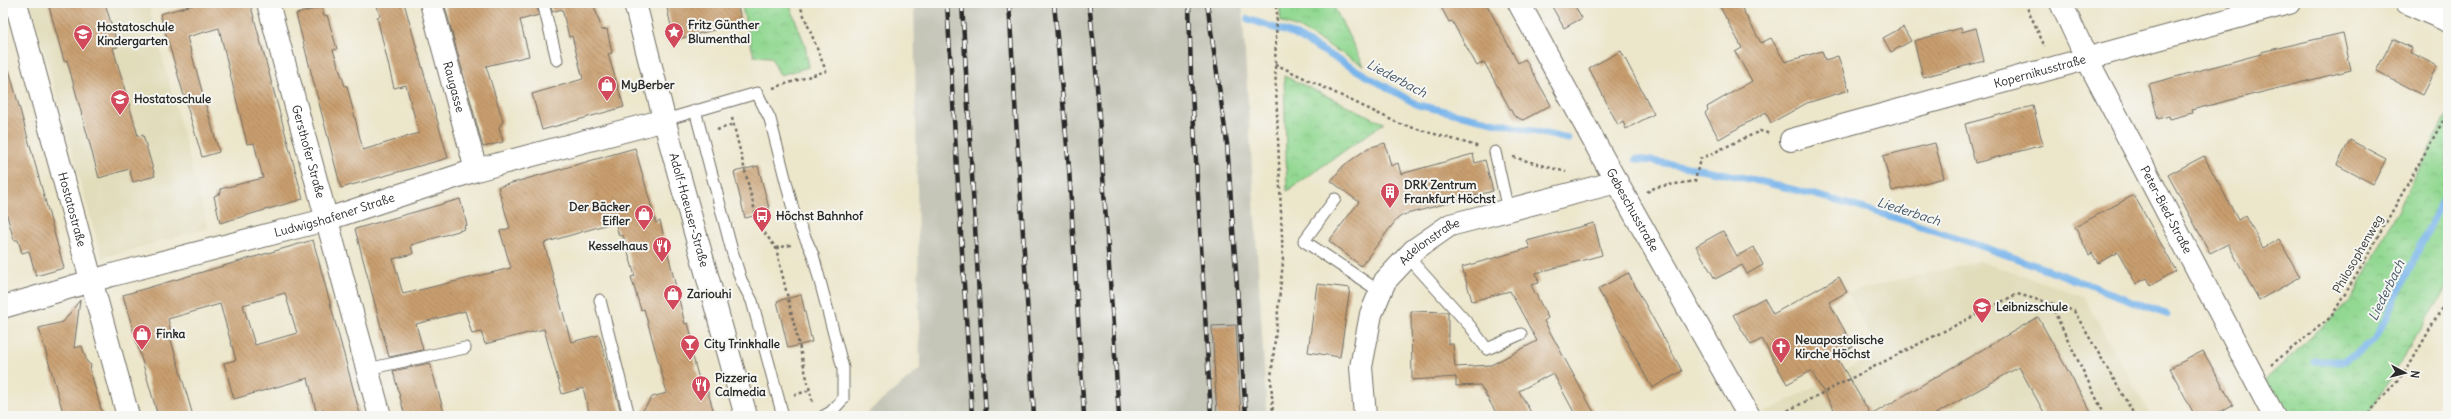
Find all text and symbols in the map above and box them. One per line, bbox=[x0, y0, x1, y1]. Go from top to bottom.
place label: Fritz Günther Blumenthal bbox=[688, 17, 759, 46]
place label: Hostatoschule Kindergarten bbox=[97, 19, 175, 49]
place icon: Fritz Günther Blumenthal bbox=[663, 21, 685, 49]
school or university icon: Hostatoschule Kindergarten bbox=[72, 23, 94, 51]
street label: Kopernikusstraße bbox=[1992, 51, 2087, 91]
water label: Liederbach bbox=[1364, 56, 1430, 102]
street label: Raugasse bbox=[440, 60, 468, 114]
shop icon: MyBerber bbox=[596, 74, 618, 102]
place label: MyBerber bbox=[621, 77, 675, 93]
school or university icon: Hostatoschule bbox=[109, 88, 131, 116]
place label: Hostatoschule bbox=[134, 91, 212, 106]
street label: Gersthofer Straße bbox=[289, 103, 329, 200]
street label: Adolf-Haeuser-Straße bbox=[666, 151, 712, 269]
street label: Peter-Bied-Straße bbox=[2137, 163, 2196, 256]
street label: Gebeschusstraße bbox=[1603, 165, 1662, 254]
street label: Hostatostraße bbox=[55, 170, 90, 248]
place label: DRK Zentrum Frankfurt Höchst bbox=[1404, 177, 1497, 206]
building icon: DRK Zentrum Frankfurt Höchst bbox=[1379, 181, 1401, 209]
street label: Ludwigshafener Straße bbox=[273, 189, 396, 240]
water label: Liederbach bbox=[1875, 193, 1943, 230]
place label: Der Bäcker Eifler bbox=[569, 199, 630, 228]
shop icon: Der Bäcker Eifler bbox=[633, 203, 655, 231]
bus stop icon: Höchst Bahnhof bbox=[751, 205, 773, 233]
place label: Höchst Bahnhof bbox=[776, 208, 864, 223]
street label: Philosophenweg bbox=[2329, 212, 2386, 296]
street label: Adelonstraße bbox=[1396, 215, 1461, 268]
restaurant icon: Kesselhaus bbox=[651, 235, 673, 263]
place label: Kesselhaus bbox=[588, 238, 649, 253]
water label: Liederbach bbox=[2364, 257, 2409, 323]
shop icon: Zariouhi bbox=[662, 283, 684, 311]
place label: Zariouhi bbox=[687, 286, 732, 301]
school or university icon: Leibnizschule bbox=[1971, 296, 1993, 324]
place label: Leibnizschule bbox=[1996, 299, 2068, 314]
shop icon: Finka bbox=[131, 323, 153, 351]
place label: Finka bbox=[156, 326, 185, 341]
place label: Neuapostolische Kirche Höchst bbox=[1795, 332, 1884, 361]
bar icon: City Trinkhalle bbox=[679, 333, 701, 361]
place label: City Trinkhalle bbox=[704, 336, 781, 352]
church icon: Neuapostolische Kirche Höchst bbox=[1770, 336, 1792, 364]
north arrow bbox=[2385, 353, 2425, 393]
place label: Pizzeria Calmedia bbox=[715, 370, 766, 399]
text: N bbox=[2408, 370, 2422, 379]
restaurant icon: Pizzeria Calmedia bbox=[690, 374, 712, 402]

